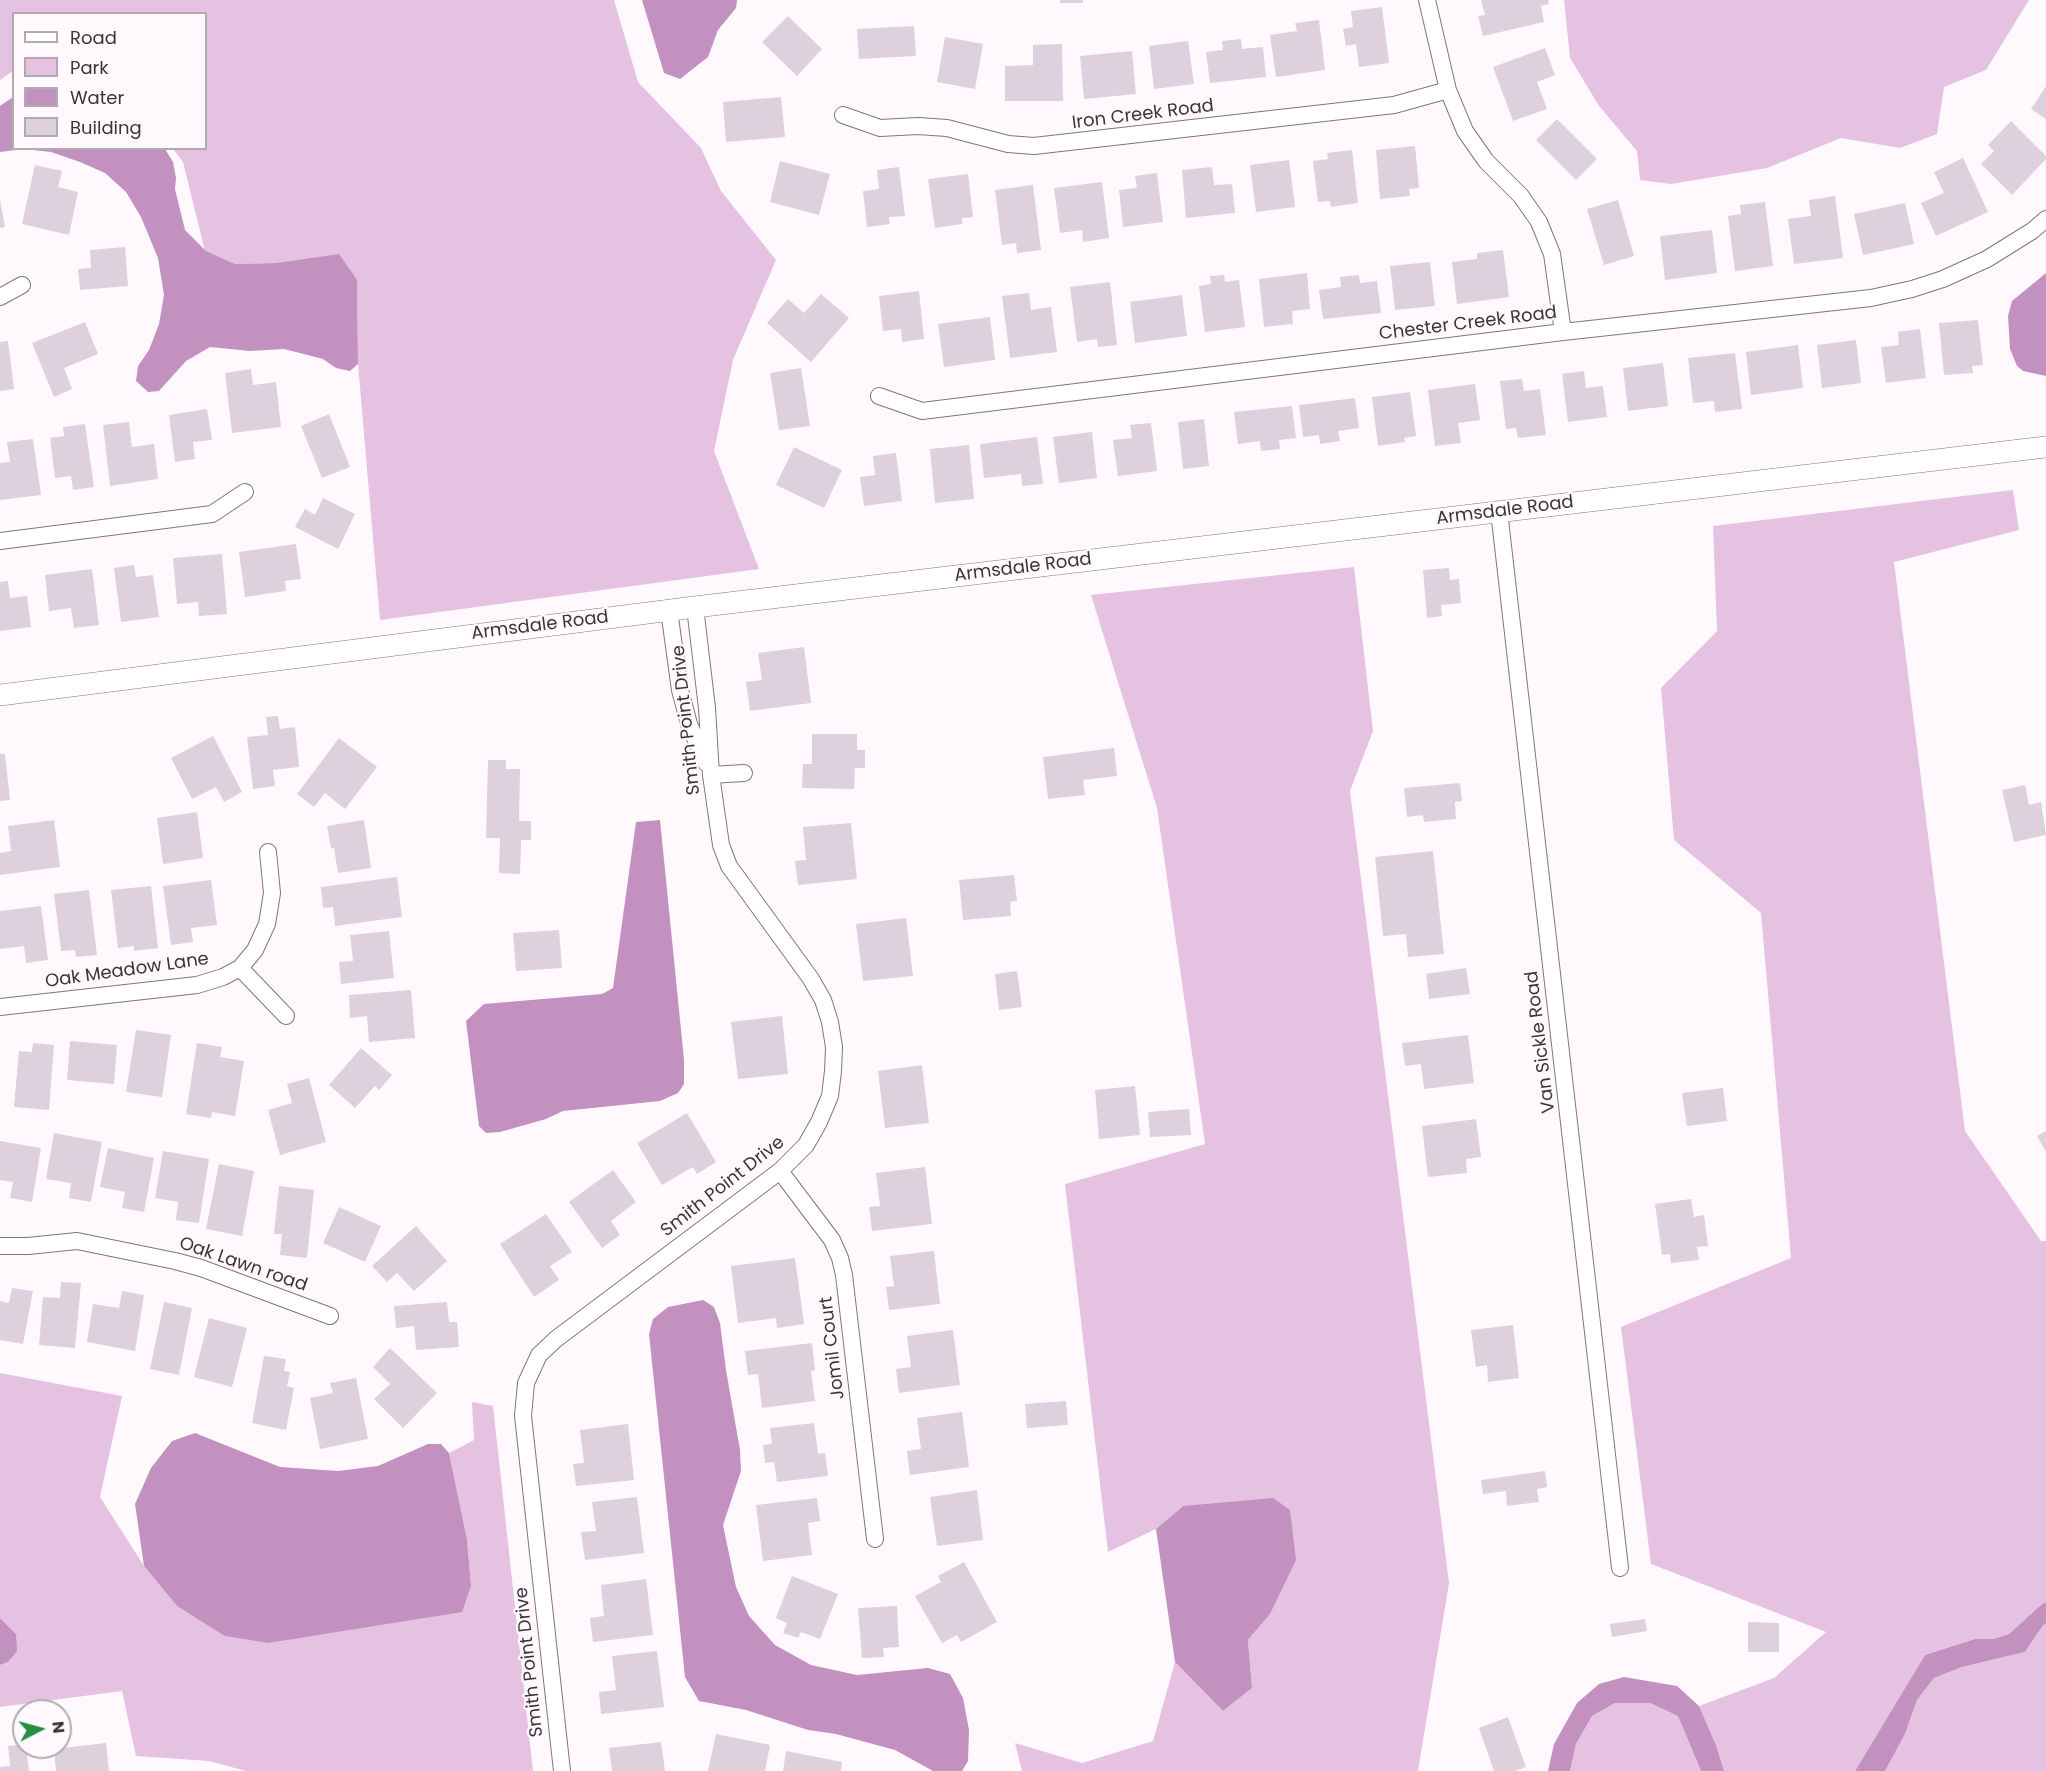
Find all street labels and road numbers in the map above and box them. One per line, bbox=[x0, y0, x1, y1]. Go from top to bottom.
street label: Iron Creek Road bbox=[1071, 96, 1215, 134]
street label: Chester Creek Road bbox=[1378, 302, 1558, 346]
street label: Armsdale Road bbox=[1435, 492, 1575, 530]
street label: Armsdale Road bbox=[953, 549, 1093, 587]
street label: Armsdale Road bbox=[470, 607, 610, 645]
street label: Smith Point Drive bbox=[668, 644, 706, 796]
street label: Oak Meadow Lane bbox=[44, 949, 210, 993]
street label: Van Sickle Road bbox=[1522, 970, 1560, 1114]
street label: Smith Point Drive bbox=[657, 1132, 789, 1242]
street label: Oak Lawn road bbox=[176, 1233, 310, 1297]
street label: Jomil Court bbox=[816, 1295, 850, 1401]
street label: Smith Point Drive bbox=[511, 1586, 549, 1738]

